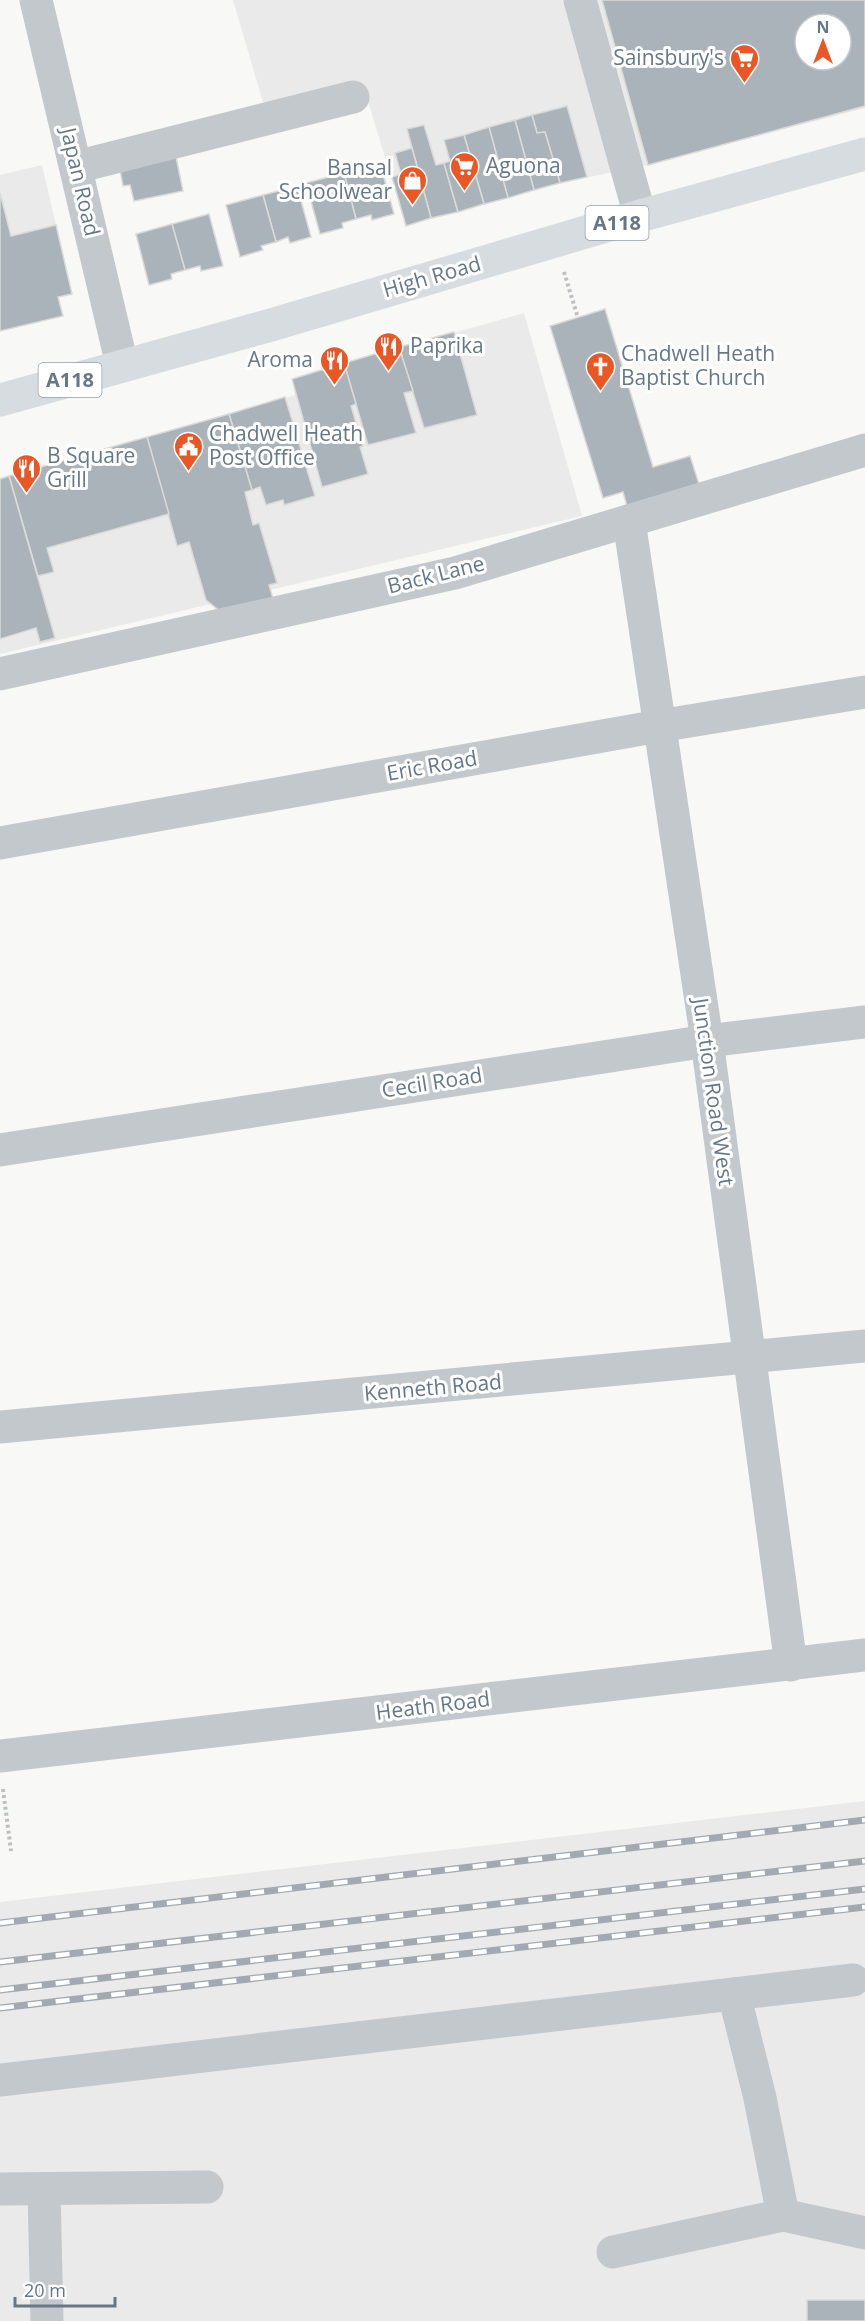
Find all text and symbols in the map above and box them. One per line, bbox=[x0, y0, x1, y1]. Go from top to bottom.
north arrow bbox=[793, 12, 853, 72]
text: N bbox=[816, 16, 830, 38]
supermarket icon: Sainsbury's bbox=[729, 42, 761, 84]
place label: Sainsbury's bbox=[613, 43, 724, 71]
street label: Japan Road bbox=[54, 123, 107, 239]
supermarket icon: Aguona bbox=[449, 150, 481, 192]
place label: Aguona bbox=[486, 151, 561, 179]
place label: Bansal Schoolwear bbox=[279, 153, 392, 205]
shop icon: Bansal Schoolwear bbox=[397, 164, 429, 206]
road number: A118 bbox=[586, 206, 648, 240]
street label: High Road bbox=[379, 249, 484, 303]
restaurant icon: Paprika bbox=[373, 330, 405, 372]
place label: Paprika bbox=[410, 331, 484, 359]
place label: Chadwell Heath Baptist Church bbox=[621, 339, 775, 391]
restaurant icon: Aroma bbox=[318, 344, 350, 386]
place label: Aroma bbox=[247, 345, 313, 373]
church icon: Chadwell Heath Baptist Church bbox=[584, 350, 616, 392]
road number: A118 bbox=[38, 363, 101, 397]
place label: Chadwell Heath Post Office bbox=[209, 419, 363, 471]
public building icon: Chadwell Heath Post Office bbox=[172, 430, 204, 472]
place label: B Square Grill bbox=[47, 441, 135, 493]
restaurant icon: B Square Grill bbox=[10, 452, 42, 494]
street label: Back Lane bbox=[384, 548, 487, 600]
street label: Eric Road bbox=[384, 743, 479, 787]
street label: Junction Road West bbox=[687, 994, 741, 1188]
street label: Cecil Road bbox=[380, 1060, 484, 1104]
street label: Kenneth Road bbox=[363, 1367, 503, 1407]
street label: Heath Road bbox=[374, 1684, 492, 1726]
scale bar bbox=[15, 2270, 116, 2308]
text: 20 m bbox=[24, 2278, 66, 2302]

